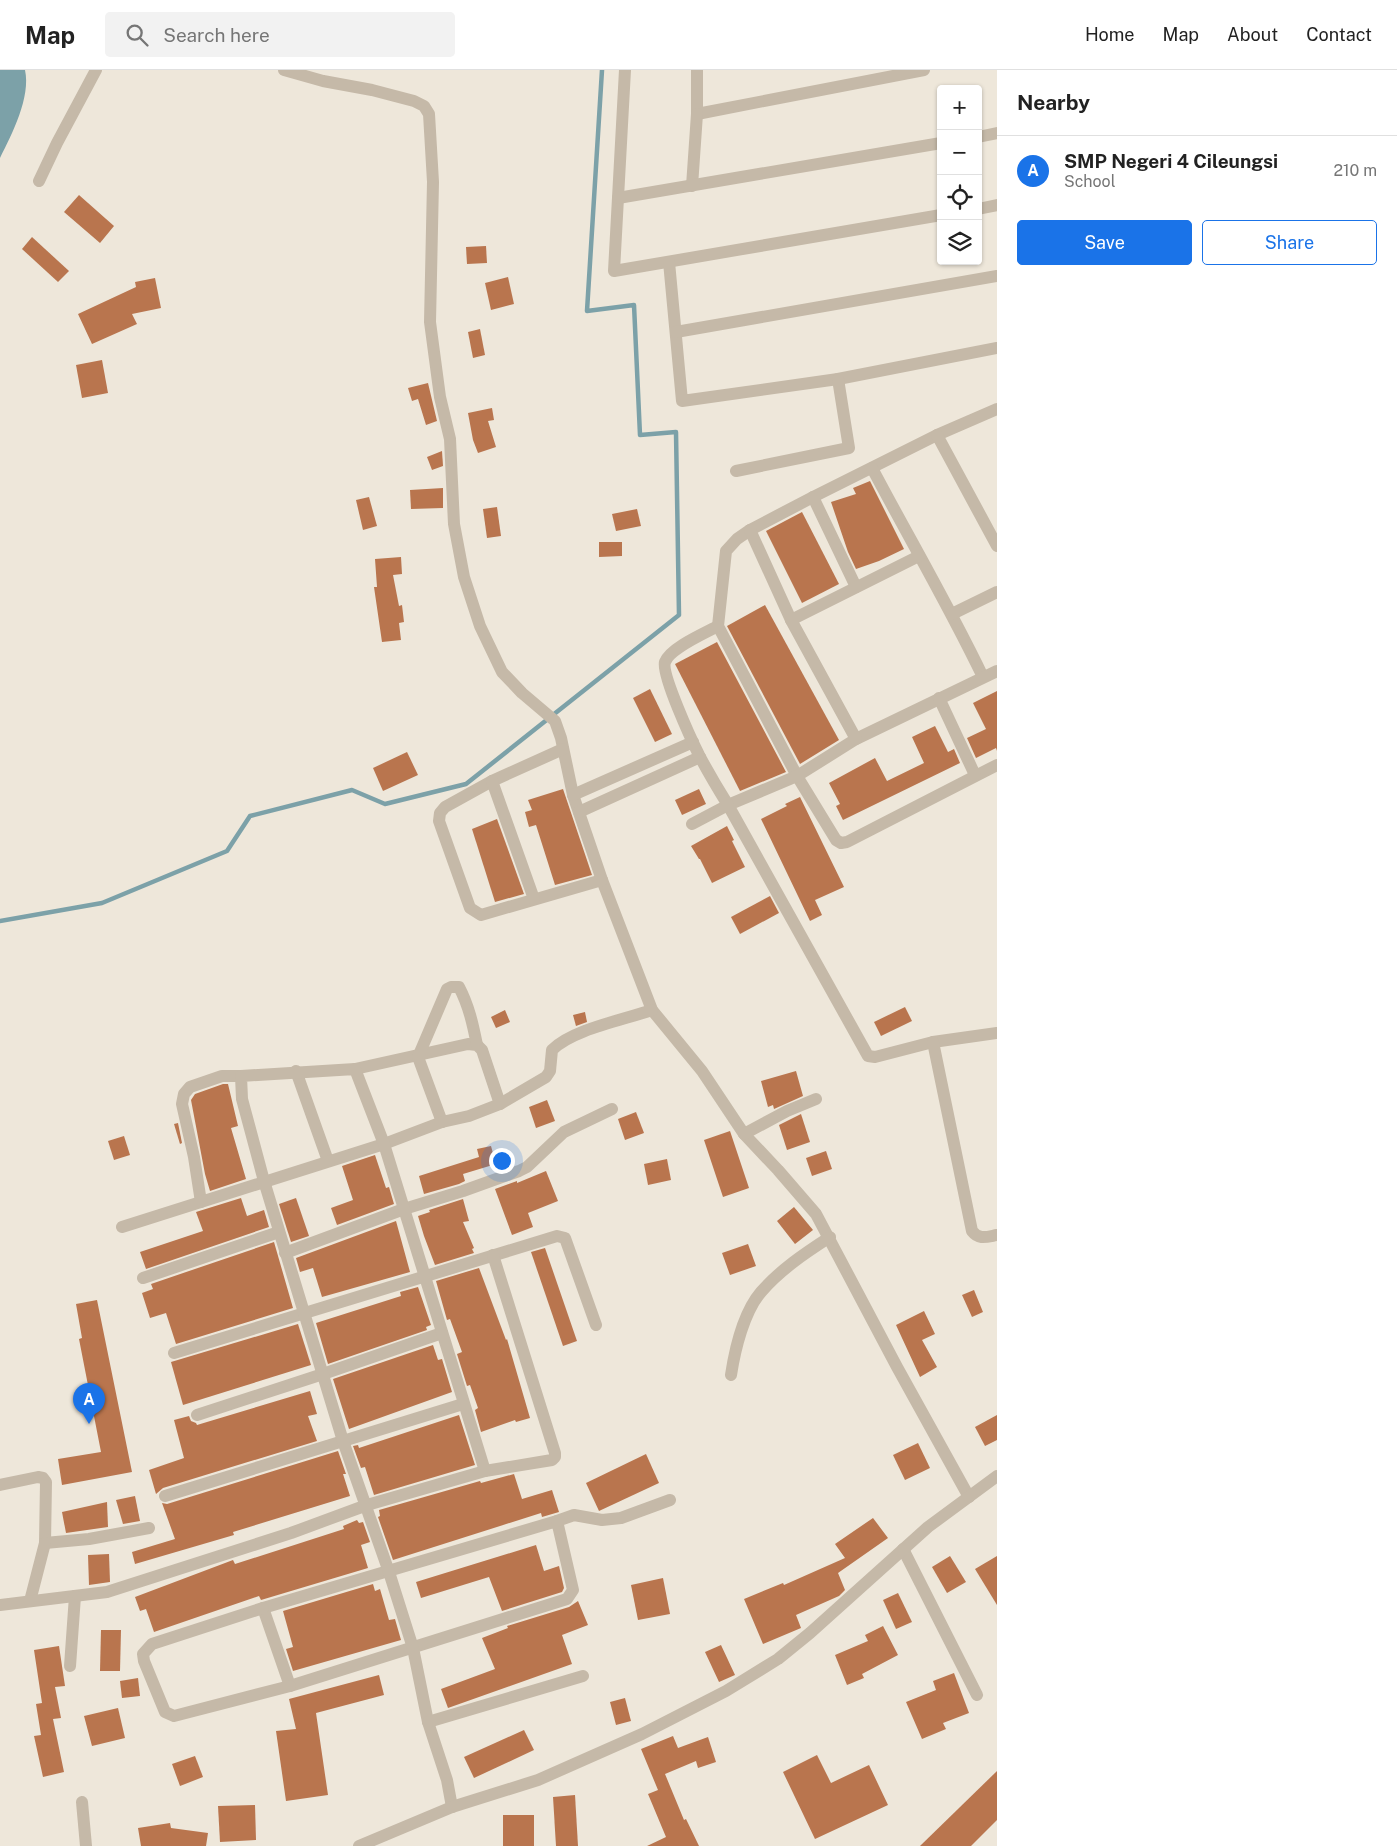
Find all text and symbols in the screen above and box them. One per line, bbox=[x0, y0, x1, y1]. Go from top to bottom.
search box bbox=[105, 12, 455, 57]
text: Map bbox=[25, 21, 75, 49]
icon: search bbox=[123, 21, 151, 49]
text: Search here bbox=[163, 24, 270, 46]
text: Home bbox=[1085, 24, 1135, 45]
text: Map bbox=[1163, 24, 1199, 45]
text: About bbox=[1227, 24, 1278, 45]
text: Contact bbox=[1306, 24, 1372, 45]
map controls bbox=[937, 85, 982, 265]
button: + bbox=[937, 85, 982, 130]
text: Nearby bbox=[1017, 90, 1090, 115]
button: − bbox=[937, 130, 982, 175]
text: SMP Negeri 4 Cileungsi bbox=[1064, 150, 1278, 172]
text: A bbox=[1027, 161, 1039, 180]
text: 210 m bbox=[1333, 161, 1377, 180]
text: School bbox=[1064, 172, 1115, 191]
button: locate bbox=[937, 175, 982, 220]
button: layers bbox=[937, 220, 982, 265]
button: Save bbox=[1017, 220, 1192, 265]
button: Share bbox=[1202, 220, 1377, 265]
your location bbox=[489, 1148, 515, 1174]
pin: A bbox=[73, 1383, 105, 1424]

